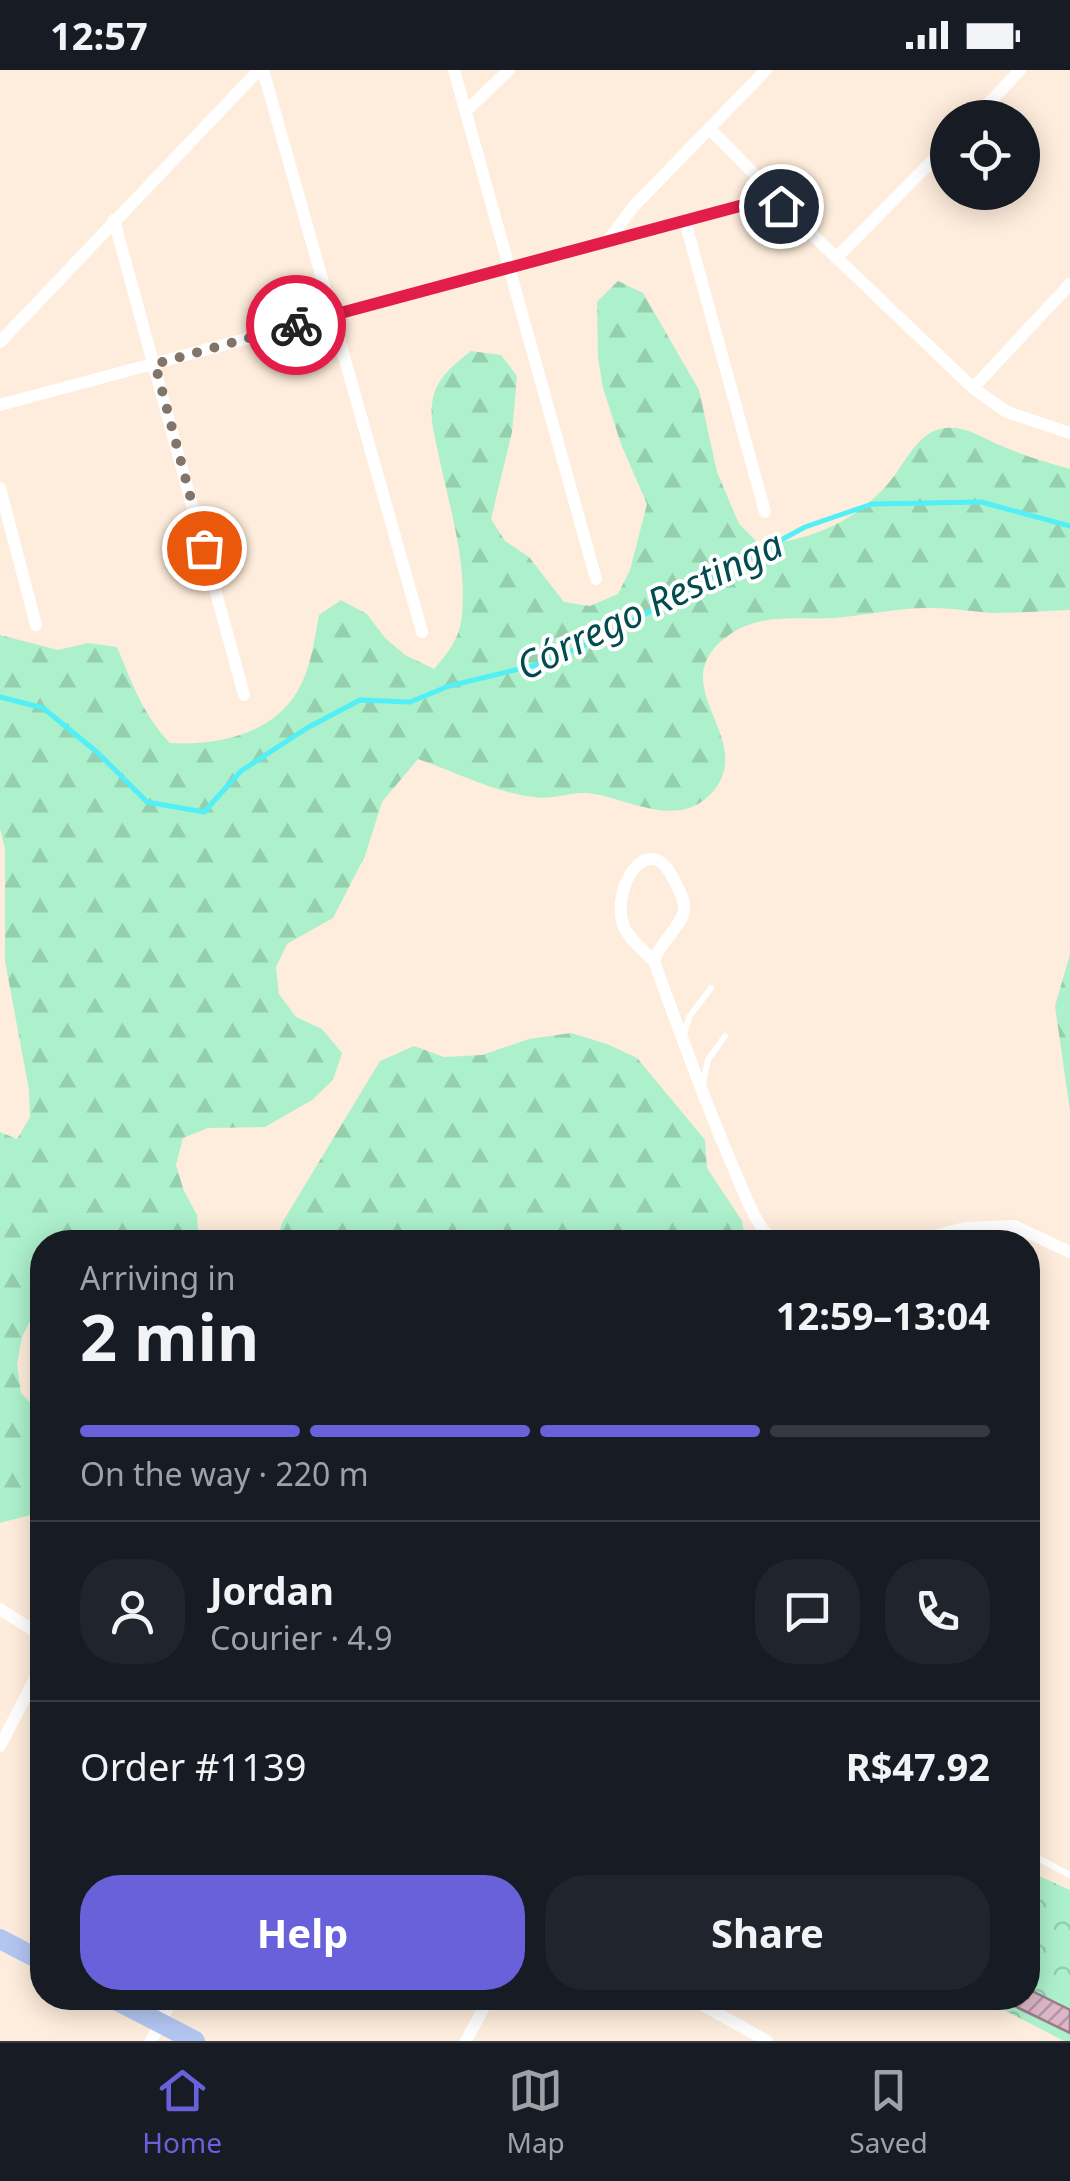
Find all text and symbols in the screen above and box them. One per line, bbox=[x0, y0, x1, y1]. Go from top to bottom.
text: 12:57 bbox=[50, 9, 148, 61]
map controls bbox=[930, 100, 1040, 210]
button: locate bbox=[930, 100, 1040, 210]
pin bbox=[739, 164, 824, 249]
icon: home bbox=[754, 179, 809, 234]
courier bbox=[246, 275, 346, 375]
icon: bike bbox=[269, 298, 324, 353]
pin bbox=[162, 506, 247, 591]
water label: Córrego Restinga bbox=[507, 517, 791, 691]
icon: bag bbox=[177, 521, 232, 576]
text: Arriving in bbox=[80, 1256, 235, 1299]
text: 12:59–13:04 bbox=[776, 1289, 990, 1341]
text: 2 min bbox=[80, 1292, 259, 1380]
text: On the way · 220 m bbox=[80, 1452, 369, 1495]
button: person bbox=[80, 1559, 185, 1664]
button: chat bbox=[755, 1559, 860, 1664]
button: phone bbox=[885, 1559, 990, 1664]
text: Jordan bbox=[210, 1564, 334, 1616]
text: Courier · 4.9 bbox=[210, 1616, 393, 1659]
text: Order #1139 bbox=[80, 1740, 306, 1792]
text: R$47.92 bbox=[846, 1740, 990, 1792]
button: Help bbox=[80, 1875, 525, 1990]
button: Share bbox=[545, 1875, 990, 1990]
tab: Home bbox=[142, 2063, 222, 2161]
tab: Map bbox=[506, 2063, 565, 2161]
tab: Saved bbox=[849, 2063, 928, 2161]

